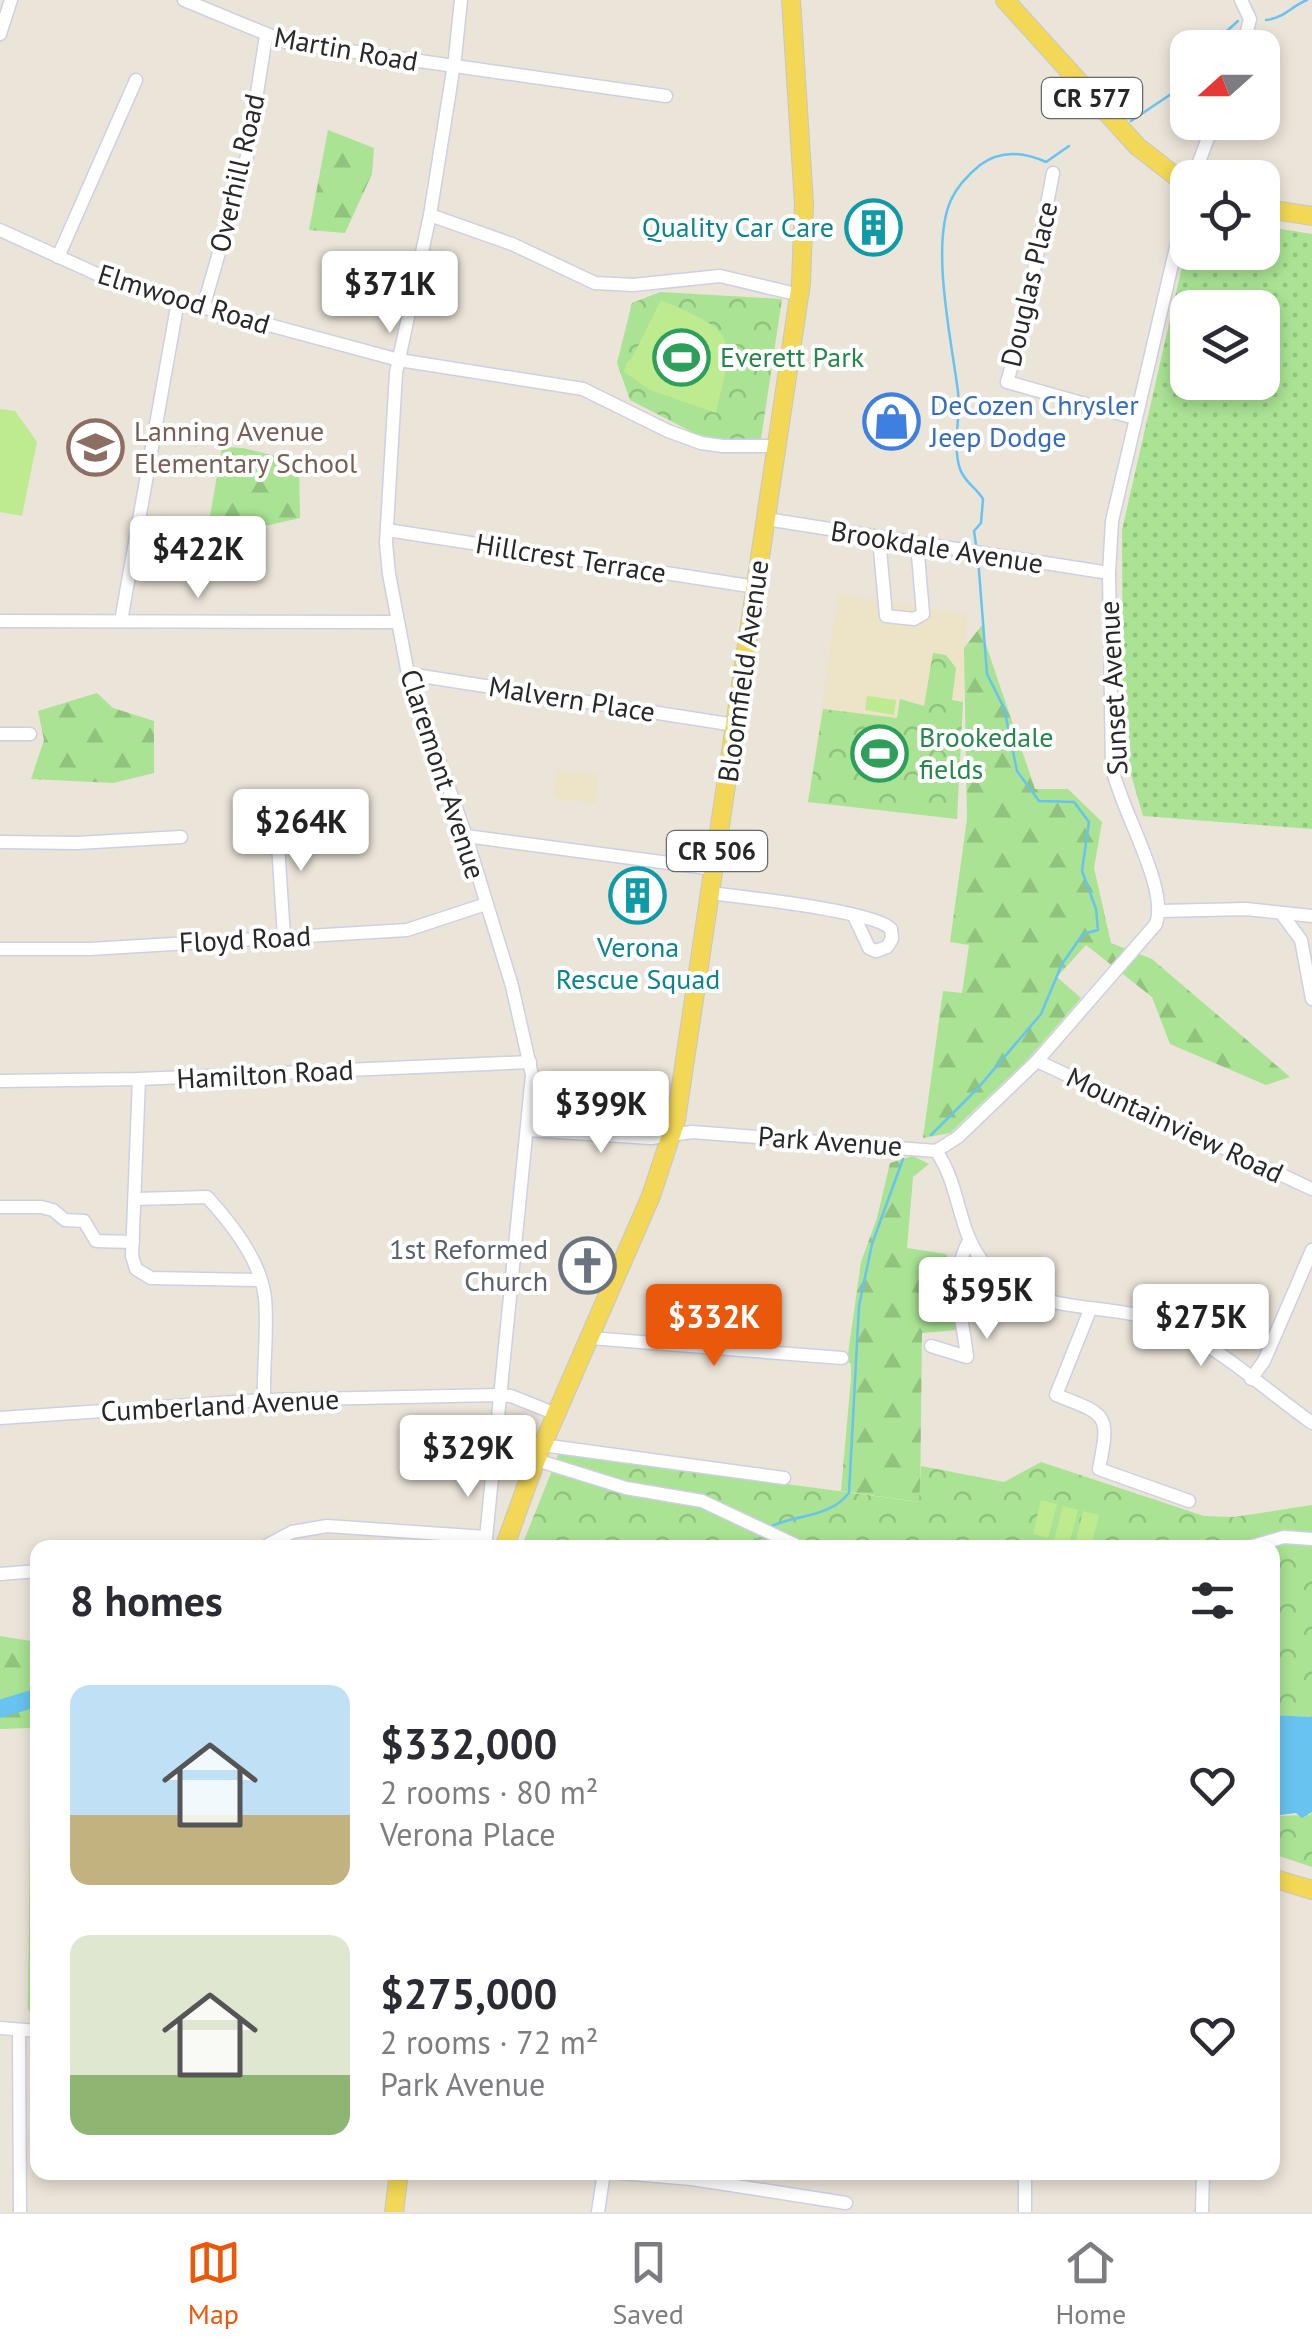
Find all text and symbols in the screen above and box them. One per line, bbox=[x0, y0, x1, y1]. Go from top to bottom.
street label: Martin Road bbox=[271, 18, 421, 79]
north arrow bbox=[1170, 30, 1280, 140]
map controls bbox=[1170, 30, 1280, 400]
road number: CR 577 bbox=[1042, 78, 1142, 118]
street label: Overhill Road bbox=[200, 90, 273, 256]
button: locate bbox=[1170, 160, 1280, 270]
building icon: Quality Car Care bbox=[843, 197, 903, 257]
street label: Douglas Place bbox=[992, 198, 1066, 370]
place label: Quality Car Care bbox=[642, 208, 834, 245]
pin: $371K bbox=[320, 251, 460, 336]
street label: Elmwood Road bbox=[94, 255, 275, 342]
text: $371K bbox=[344, 262, 436, 304]
button: layers bbox=[1170, 290, 1280, 400]
sports icon: Everett Park bbox=[651, 327, 711, 387]
place label: Everett Park bbox=[720, 338, 865, 375]
place label: DeCozen Chrysler Jeep Dodge bbox=[929, 386, 1139, 455]
shop icon: DeCozen Chrysler Jeep Dodge bbox=[861, 391, 921, 451]
place label: Lanning Avenue Elementary School bbox=[134, 412, 357, 481]
school or university icon: Lanning Avenue Elementary School bbox=[65, 417, 125, 477]
street label: Brookdale Avenue bbox=[828, 511, 1046, 582]
pin: $422K bbox=[128, 516, 268, 601]
street label: Hillcrest Terrace bbox=[473, 524, 669, 591]
text: $422K bbox=[152, 527, 244, 569]
street label: Bloomfield Avenue bbox=[709, 557, 776, 784]
street label: Sunset Avenue bbox=[1089, 600, 1136, 776]
street label: Claremont Avenue bbox=[392, 664, 495, 883]
street label: Malvern Place bbox=[486, 667, 658, 730]
place label: Brookedale fields bbox=[919, 718, 1054, 787]
sports icon: Brookedale fields bbox=[850, 723, 910, 783]
pin: $264K bbox=[231, 789, 371, 874]
text: $264K bbox=[255, 800, 347, 842]
road number: CR 506 bbox=[667, 831, 767, 871]
building icon: Verona Rescue Squad bbox=[608, 866, 668, 926]
street label: Floyd Road bbox=[178, 917, 312, 960]
place label: Verona Rescue Squad bbox=[556, 928, 720, 997]
street label: Hamilton Road bbox=[175, 1050, 355, 1097]
street label: Mountainview Road bbox=[1061, 1058, 1290, 1191]
pin: $399K bbox=[531, 1071, 671, 1156]
text: $399K bbox=[555, 1082, 647, 1124]
street label: Park Avenue bbox=[757, 1117, 903, 1164]
place label: 1st Reformed Church bbox=[389, 1230, 548, 1299]
church icon: 1st Reformed Church bbox=[557, 1235, 617, 1295]
pin: $595K bbox=[917, 1257, 1057, 1342]
text: $595K bbox=[941, 1268, 1033, 1310]
pin: $332K bbox=[644, 1284, 784, 1369]
pin: $275K bbox=[1131, 1284, 1271, 1369]
text: $332K bbox=[668, 1295, 760, 1337]
text: $275K bbox=[1155, 1295, 1247, 1337]
street label: Cumberland Avenue bbox=[100, 1380, 340, 1429]
pin: $329K bbox=[398, 1415, 538, 1500]
text: $329K bbox=[422, 1426, 514, 1468]
text: 8 homes bbox=[70, 1573, 223, 1628]
icon: filters bbox=[1185, 1573, 1240, 1628]
text: $332,000 bbox=[380, 1716, 557, 1771]
icon: home bbox=[150, 1725, 270, 1845]
icon: heart bbox=[1185, 1758, 1240, 1813]
text: 2 rooms · 80 m² bbox=[380, 1771, 598, 1813]
text: Verona Place bbox=[380, 1813, 556, 1855]
text: $275,000 bbox=[380, 1966, 557, 2021]
icon: home bbox=[150, 1975, 270, 2095]
icon: heart bbox=[1185, 2008, 1240, 2063]
text: 2 rooms · 72 m² bbox=[380, 2021, 598, 2063]
text: Park Avenue bbox=[380, 2063, 545, 2105]
tab: Map bbox=[186, 2235, 241, 2332]
tab: Saved bbox=[612, 2235, 684, 2332]
tab: Home bbox=[1055, 2235, 1126, 2332]

